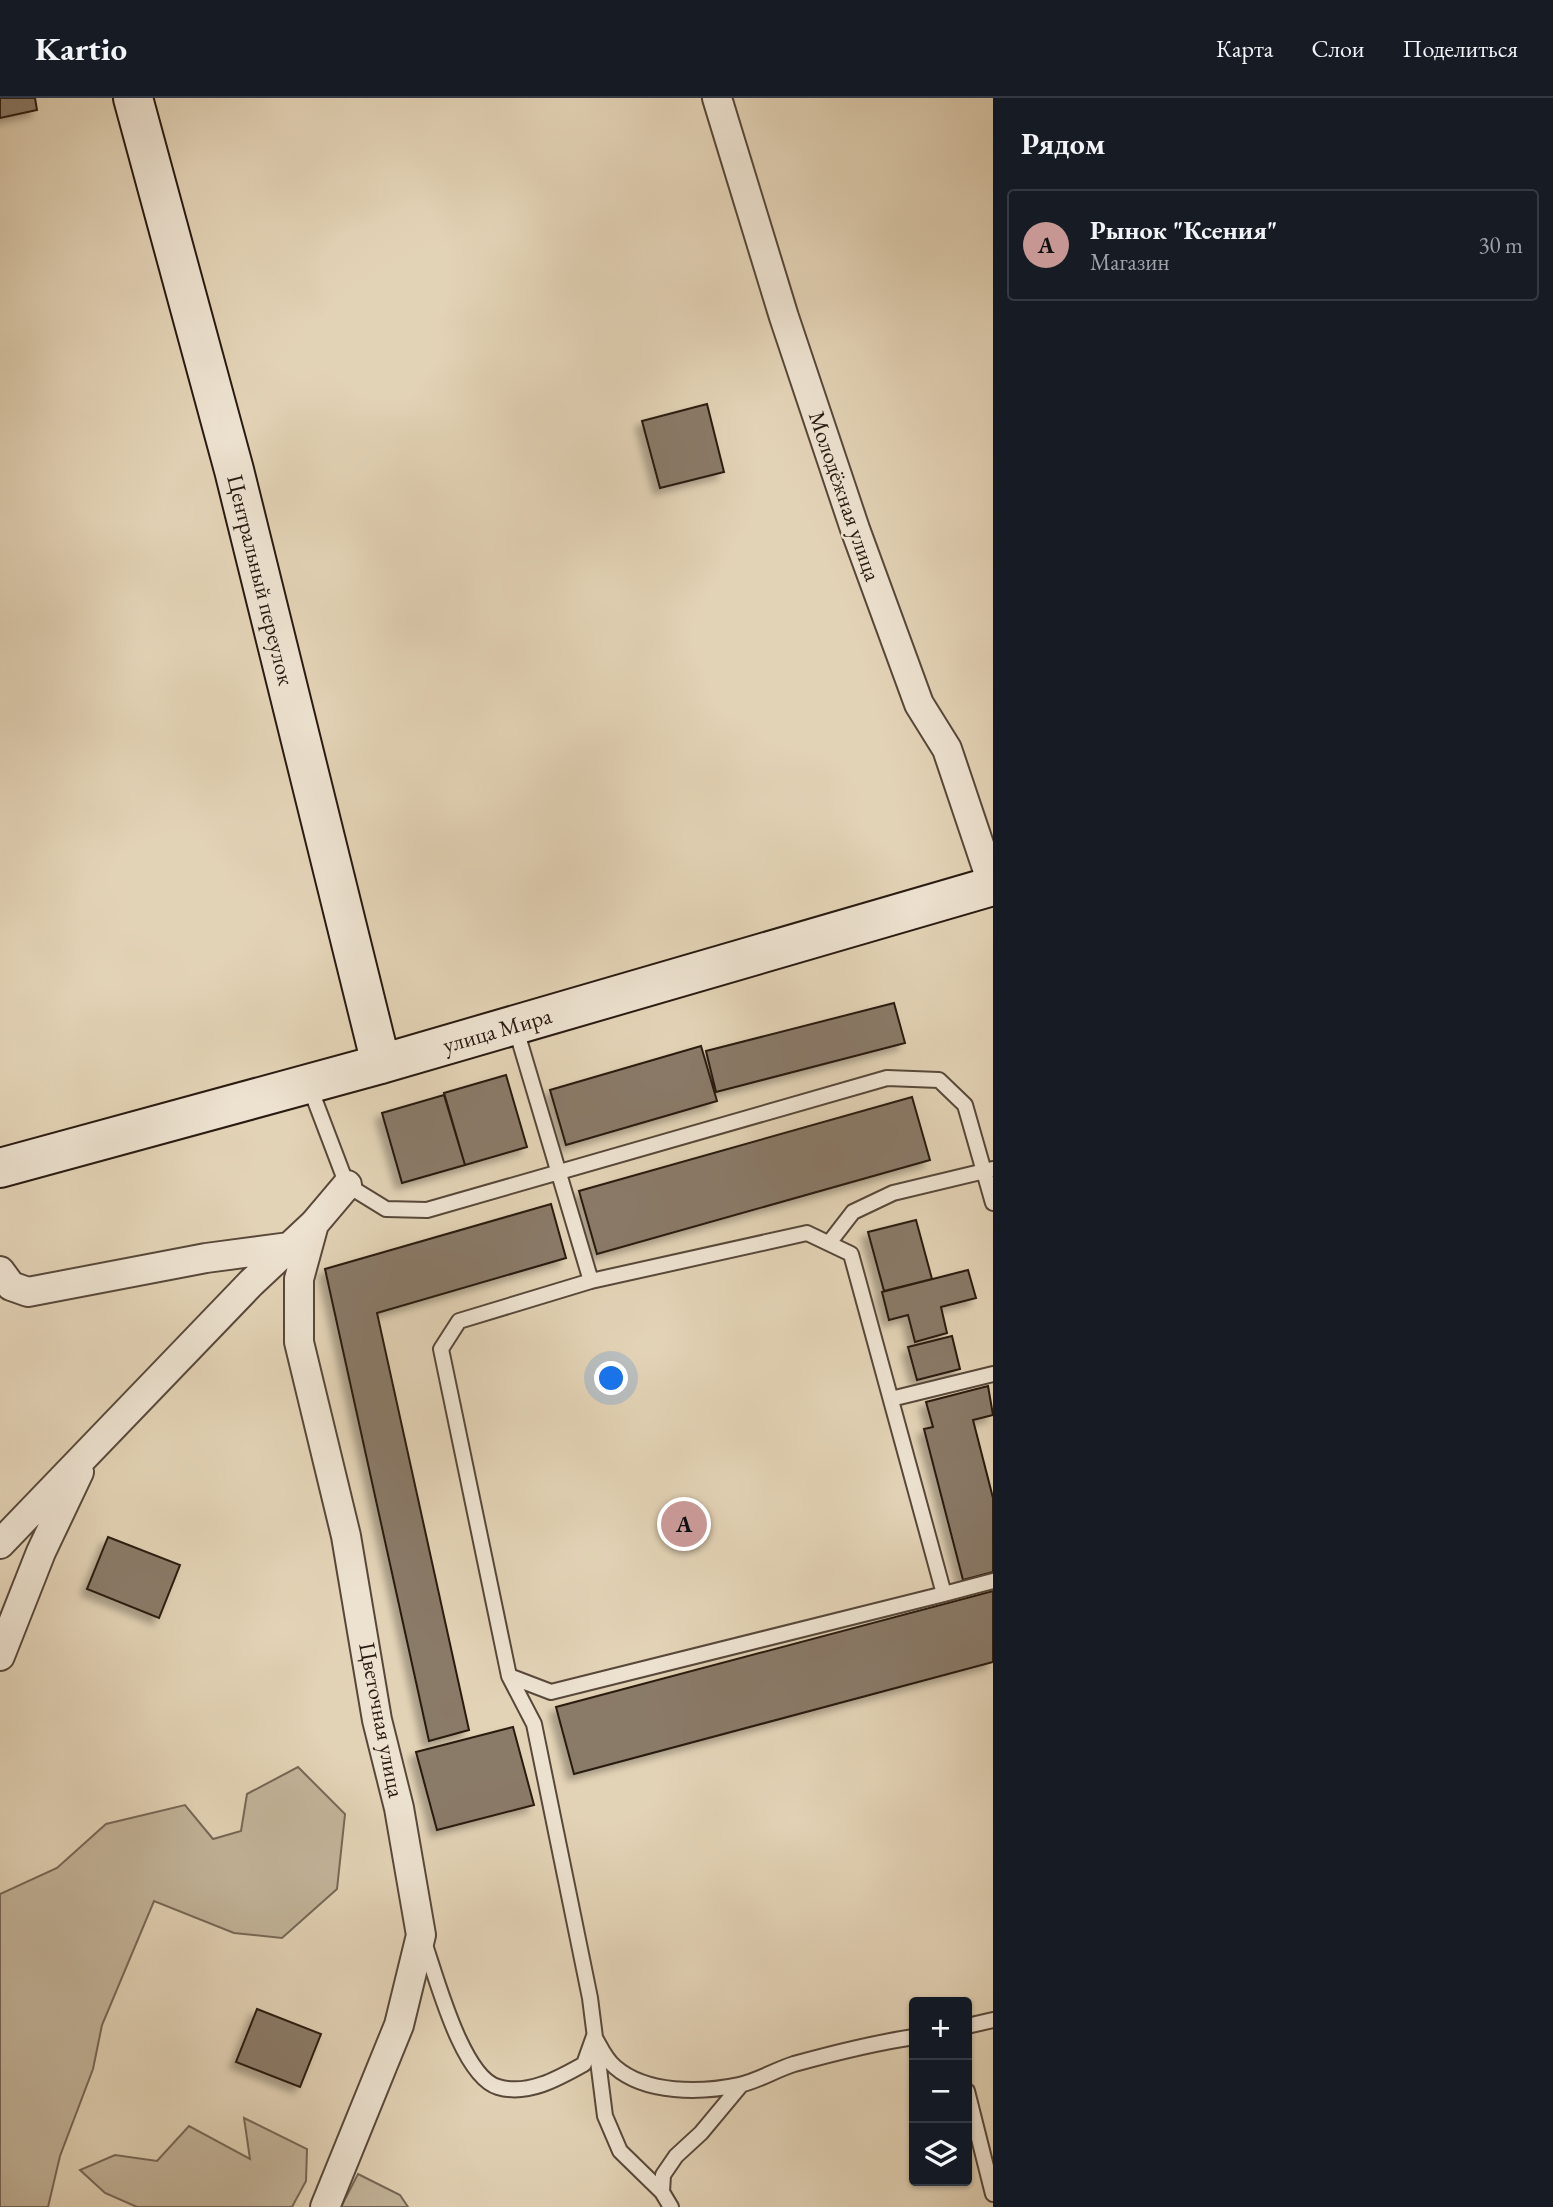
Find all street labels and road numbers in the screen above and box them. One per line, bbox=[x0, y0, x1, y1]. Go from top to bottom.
street label: Молодёжная улица bbox=[802, 407, 888, 586]
street label: Центральный переулок bbox=[220, 472, 302, 688]
street label: улица Мира bbox=[439, 1000, 556, 1060]
street label: Цветочная улица bbox=[352, 1640, 412, 1801]

